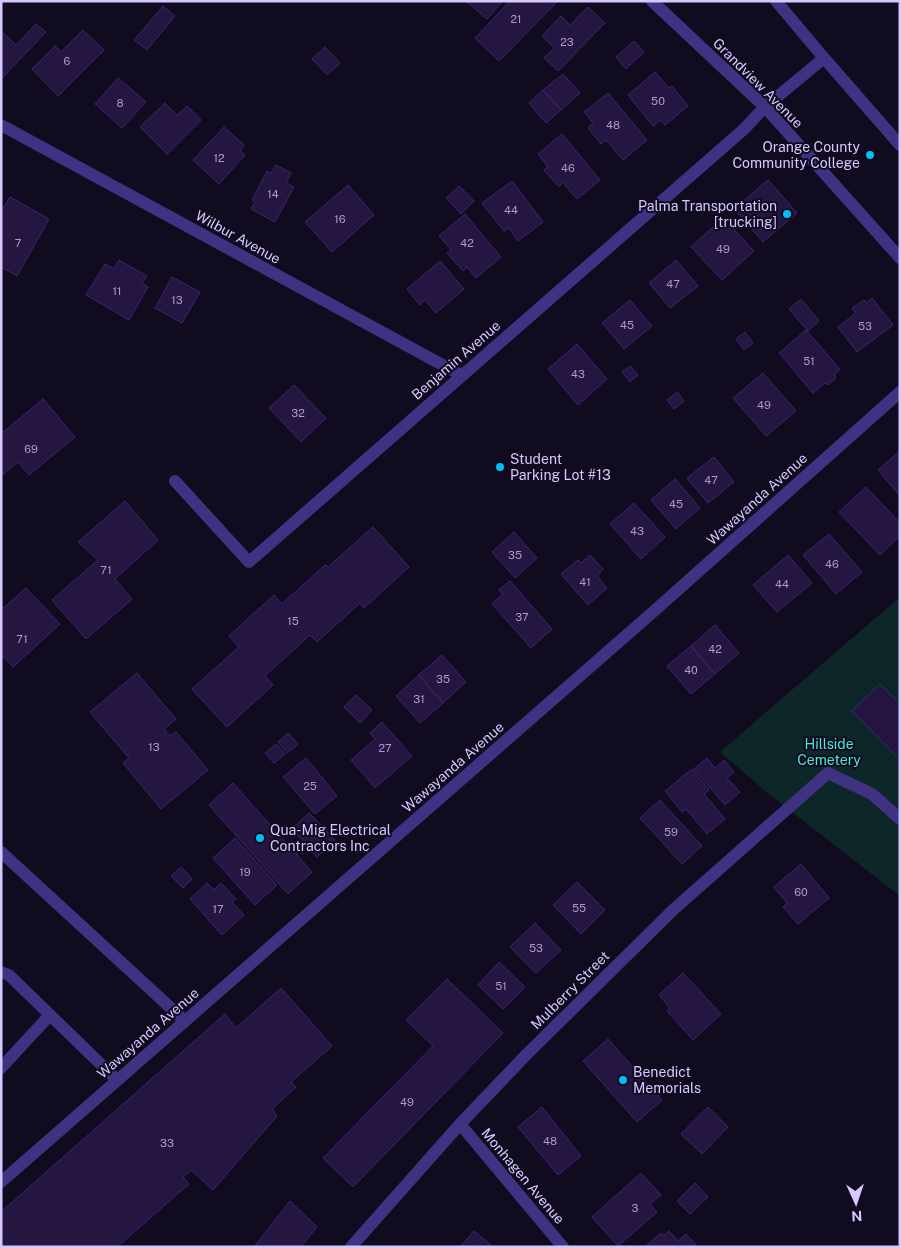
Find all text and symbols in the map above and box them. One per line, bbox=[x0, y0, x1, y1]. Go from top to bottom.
house number: 21 bbox=[510, 13, 522, 25]
street label: Grandview Avenue bbox=[710, 35, 806, 131]
house number: 23 bbox=[560, 36, 574, 48]
house number: 6 bbox=[64, 55, 71, 67]
house number: 50 bbox=[651, 95, 665, 107]
house number: 8 bbox=[116, 97, 124, 109]
house number: 48 bbox=[606, 119, 620, 131]
place label: Orange County Community College bbox=[732, 139, 861, 171]
marker: Orange County Community College bbox=[864, 149, 876, 161]
house number: 12 bbox=[213, 152, 225, 164]
house number: 46 bbox=[561, 162, 575, 174]
house number: 14 bbox=[267, 188, 279, 200]
place label: Palma Transportation [trucking] bbox=[638, 198, 777, 230]
house number: 44 bbox=[504, 204, 518, 216]
street label: Wilbur Avenue bbox=[193, 207, 283, 267]
marker: Palma Transportation [trucking] bbox=[781, 208, 793, 220]
house number: 16 bbox=[334, 213, 346, 225]
house number: 7 bbox=[15, 237, 22, 249]
house number: 42 bbox=[460, 237, 474, 249]
house number: 49 bbox=[716, 243, 730, 255]
house number: 47 bbox=[666, 278, 680, 290]
house number: 11 bbox=[113, 285, 121, 297]
house number: 13 bbox=[171, 294, 183, 306]
street label: Benjamin Avenue bbox=[408, 317, 504, 403]
house number: 45 bbox=[620, 319, 634, 331]
house number: 53 bbox=[858, 320, 872, 332]
house number: 51 bbox=[803, 355, 815, 367]
house number: 43 bbox=[571, 368, 585, 380]
house number: 49 bbox=[757, 399, 771, 411]
house number: 32 bbox=[291, 407, 305, 419]
house number: 69 bbox=[24, 443, 38, 455]
street label: Wawayanda Avenue bbox=[704, 450, 810, 548]
place label: Student Parking Lot #13 bbox=[510, 451, 611, 483]
marker: Student Parking Lot #13 bbox=[494, 461, 506, 473]
house number: 47 bbox=[704, 474, 718, 486]
house number: 45 bbox=[669, 498, 683, 510]
house number: 43 bbox=[630, 525, 644, 537]
house number: 35 bbox=[508, 549, 522, 561]
house number: 46 bbox=[825, 558, 839, 570]
house number: 71 bbox=[100, 564, 112, 576]
house number: 41 bbox=[579, 576, 591, 588]
house number: 44 bbox=[775, 578, 789, 590]
house number: 37 bbox=[515, 611, 529, 623]
house number: 15 bbox=[287, 615, 299, 627]
house number: 71 bbox=[16, 633, 28, 645]
house number: 42 bbox=[708, 643, 722, 655]
house number: 40 bbox=[684, 664, 698, 676]
house number: 35 bbox=[436, 673, 450, 685]
house number: 31 bbox=[413, 693, 425, 705]
street label: Wawayanda Avenue bbox=[399, 719, 507, 815]
park label: Hillside Cemetery bbox=[797, 736, 861, 768]
house number: 13 bbox=[148, 741, 160, 753]
house number: 27 bbox=[378, 742, 392, 754]
house number: 25 bbox=[303, 780, 317, 792]
place label: Qua-Mig Electrical Contractors Inc bbox=[270, 822, 391, 854]
house number: 59 bbox=[664, 826, 678, 838]
marker: Qua-Mig Electrical Contractors Inc bbox=[254, 832, 266, 844]
house number: 19 bbox=[239, 866, 251, 878]
house number: 60 bbox=[794, 886, 808, 898]
house number: 55 bbox=[572, 902, 586, 914]
house number: 17 bbox=[212, 903, 224, 915]
house number: 53 bbox=[529, 942, 543, 954]
street label: Mulberry Street bbox=[528, 948, 612, 1032]
house number: 51 bbox=[495, 980, 507, 992]
street label: Wawayanda Avenue bbox=[94, 985, 202, 1081]
place label: Benedict Memorials bbox=[633, 1064, 701, 1096]
marker: Benedict Memorials bbox=[617, 1074, 629, 1086]
house number: 49 bbox=[400, 1096, 414, 1108]
street label: Monhagen Avenue bbox=[478, 1125, 568, 1227]
house number: 48 bbox=[543, 1135, 557, 1147]
house number: 33 bbox=[160, 1137, 174, 1149]
north arrow bbox=[831, 1178, 881, 1228]
house number: 3 bbox=[632, 1202, 639, 1214]
text: N bbox=[851, 1208, 863, 1224]

